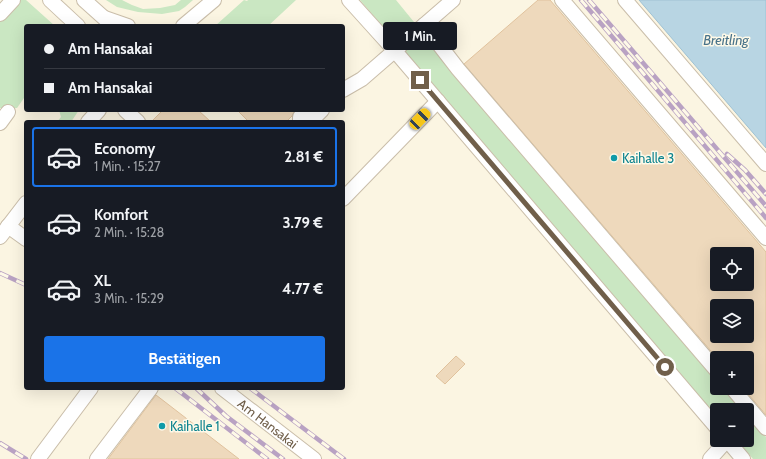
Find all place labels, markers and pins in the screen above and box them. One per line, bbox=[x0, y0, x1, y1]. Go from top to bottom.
place label: Kaihalle 3 bbox=[622, 150, 674, 166]
marker: Kaihalle 3 bbox=[609, 153, 619, 163]
place label: Kaihalle 1 bbox=[170, 418, 220, 434]
marker: Kaihalle 1 bbox=[157, 421, 167, 431]

